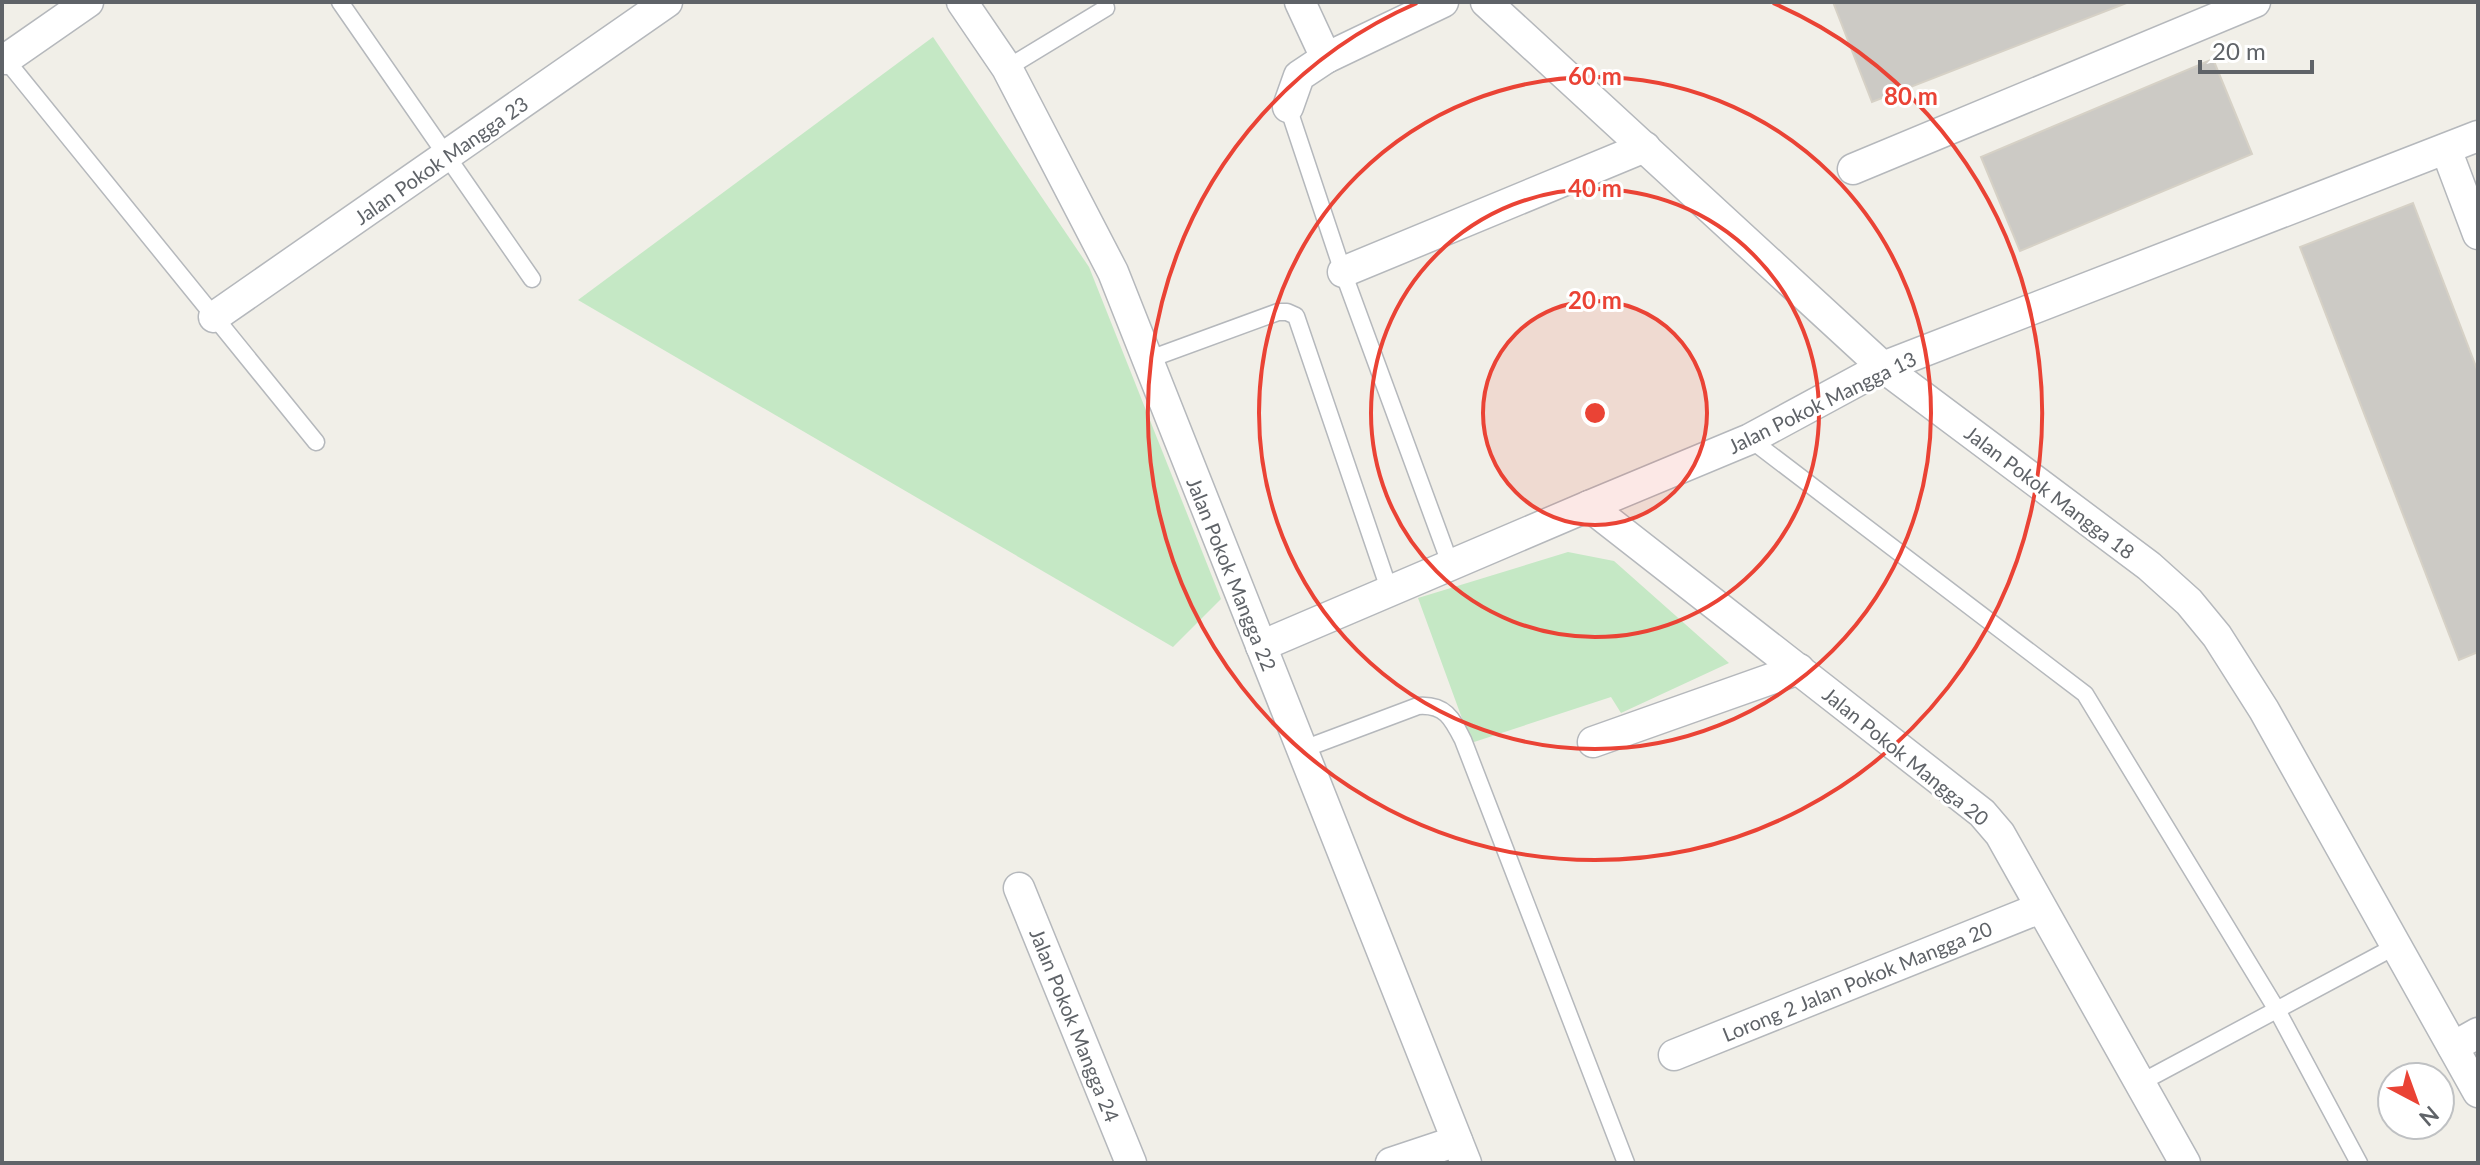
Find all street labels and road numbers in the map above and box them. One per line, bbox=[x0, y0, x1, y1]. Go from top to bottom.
street label: Jalan Pokok Mangga 23 bbox=[350, 91, 532, 229]
street label: Jalan Pokok Mangga 13 bbox=[1724, 346, 1920, 458]
street label: Jalan Pokok Mangga 18 bbox=[1960, 420, 2140, 564]
street label: Jalan Pokok Mangga 22 bbox=[1182, 474, 1282, 674]
street label: Jalan Pokok Mangga 20 bbox=[1818, 682, 1994, 830]
street label: Lorong 2 Jalan Pokok Mangga 20 bbox=[1719, 916, 1995, 1046]
street label: Jalan Pokok Mangga 24 bbox=[1025, 925, 1125, 1126]

